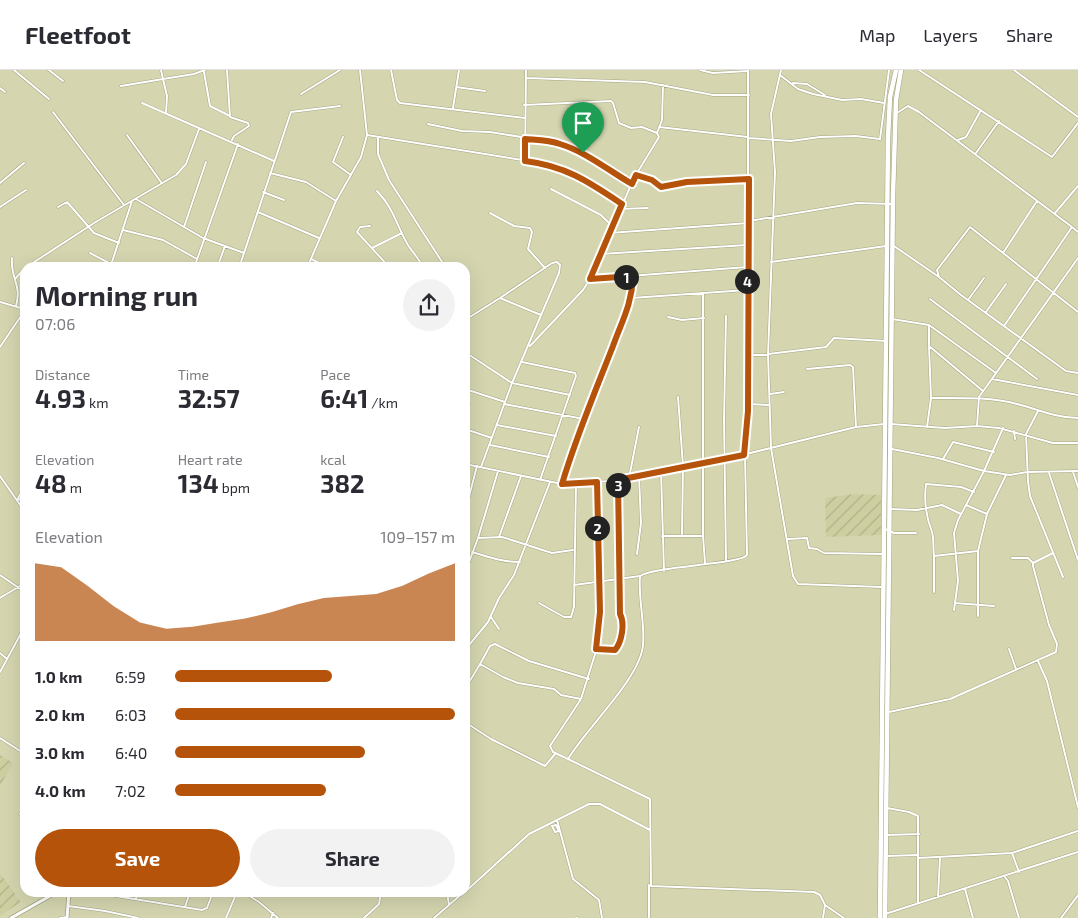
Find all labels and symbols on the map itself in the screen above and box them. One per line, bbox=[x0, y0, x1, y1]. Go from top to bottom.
pin bbox=[562, 102, 604, 153]
pin: 1 bbox=[614, 264, 638, 290]
pin: 4 bbox=[734, 268, 760, 294]
pin: 3 bbox=[606, 472, 630, 498]
pin: 2 bbox=[584, 516, 610, 540]

